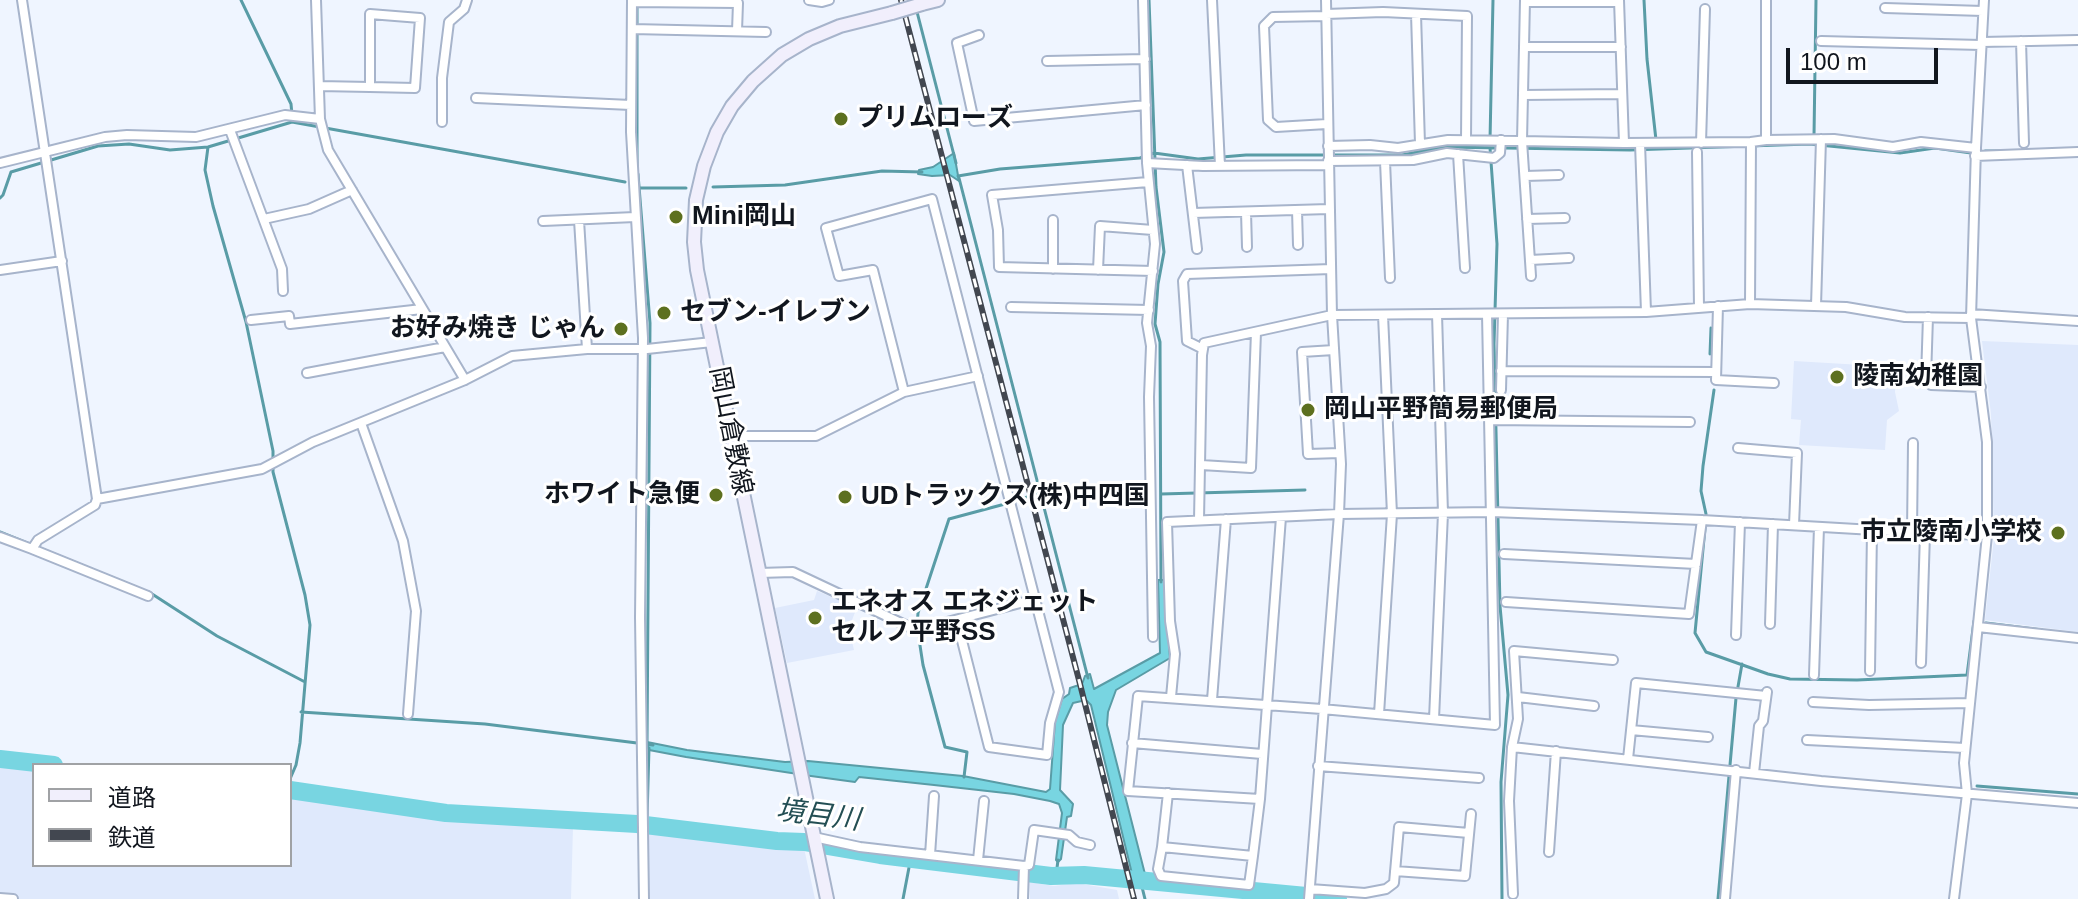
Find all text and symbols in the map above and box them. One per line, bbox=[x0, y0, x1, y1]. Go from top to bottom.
scale bar bbox=[1790, 32, 1942, 82]
text: 100 m bbox=[1800, 48, 1867, 75]
place label: プリムローズ bbox=[857, 103, 1013, 135]
marker: プリムローズ bbox=[832, 110, 850, 128]
place label: Mini岡山 bbox=[692, 201, 796, 233]
marker: Mini岡山 bbox=[667, 208, 685, 226]
place label: セブン-イレブン bbox=[680, 297, 871, 329]
marker: セブン-イレブン bbox=[655, 304, 673, 322]
place label: お好み焼き じゃん bbox=[390, 313, 605, 345]
marker: お好み焼き じゃん bbox=[612, 320, 630, 338]
place label: 陵南幼稚園 bbox=[1853, 361, 1983, 393]
street label: 岡山倉敷線 bbox=[702, 364, 758, 498]
marker: 陵南幼稚園 bbox=[1828, 368, 1846, 386]
place label: 岡山平野簡易郵便局 bbox=[1324, 394, 1558, 426]
marker: 岡山平野簡易郵便局 bbox=[1299, 401, 1317, 419]
place label: ホワイト急便 bbox=[544, 479, 700, 511]
place label: UDトラックス(株)中四国 bbox=[861, 481, 1150, 513]
marker: ホワイト急便 bbox=[707, 486, 725, 504]
marker: UDトラックス(株)中四国 bbox=[836, 488, 854, 506]
place label: 市立陵南小学校 bbox=[1860, 517, 2042, 549]
marker: 市立陵南小学校 bbox=[2049, 524, 2067, 542]
place label: エネオス エネジェット セルフ平野SS bbox=[831, 587, 1098, 648]
marker: エネオス エネジェット セルフ平野SS bbox=[806, 609, 824, 627]
legend bbox=[32, 763, 292, 867]
text: 道路 bbox=[108, 784, 156, 811]
water label: 境目川 bbox=[774, 794, 862, 838]
text: 鉄道 bbox=[108, 824, 156, 851]

